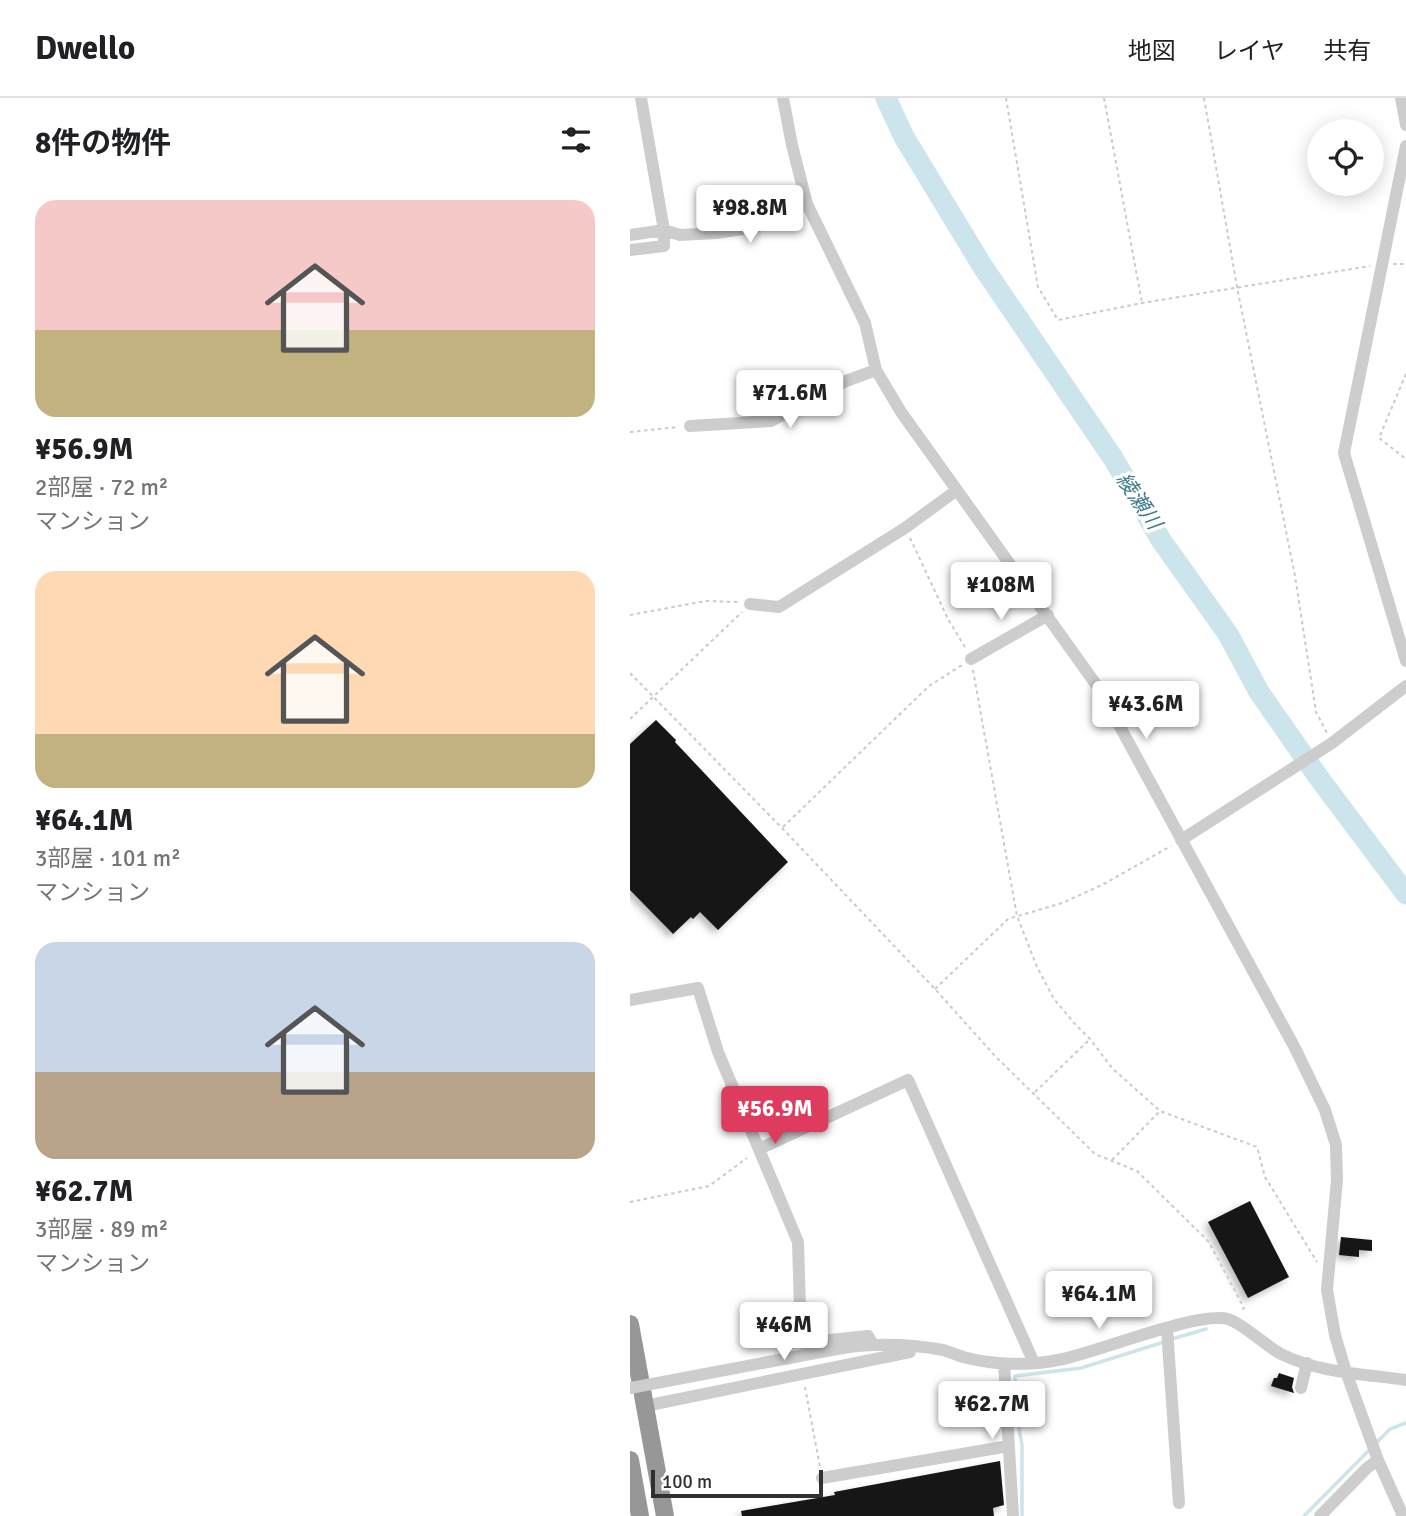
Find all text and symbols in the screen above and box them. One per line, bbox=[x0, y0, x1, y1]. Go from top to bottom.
text: Dwello bbox=[35, 28, 135, 69]
text: 地図 bbox=[1128, 36, 1176, 66]
text: レイヤ bbox=[1214, 36, 1285, 66]
text: 共有 bbox=[1323, 36, 1371, 66]
map controls bbox=[1307, 119, 1384, 196]
button: locate bbox=[1307, 119, 1384, 196]
icon: filters bbox=[557, 121, 595, 159]
text: 8件の物件 bbox=[35, 125, 171, 162]
pin: ¥98.8M bbox=[693, 186, 807, 245]
text: ¥98.8M bbox=[712, 193, 788, 222]
icon: home bbox=[252, 245, 378, 371]
pin: ¥71.6M bbox=[733, 370, 847, 430]
text: ¥71.6M bbox=[752, 378, 828, 407]
text: ¥56.9M bbox=[35, 431, 133, 468]
water label: 綾瀬川 bbox=[1111, 468, 1169, 536]
text: 2部屋 · 72 m² bbox=[35, 473, 168, 502]
text: マンション bbox=[35, 507, 150, 536]
pin: ¥108M bbox=[952, 562, 1050, 622]
text: ¥108M bbox=[967, 570, 1035, 599]
icon: home bbox=[252, 616, 378, 742]
pin: ¥43.6M bbox=[1089, 682, 1203, 741]
text: ¥43.6M bbox=[1108, 689, 1184, 718]
text: ¥64.1M bbox=[35, 802, 133, 839]
text: 3部屋 · 101 m² bbox=[35, 844, 181, 873]
text: マンション bbox=[35, 878, 150, 907]
icon: home bbox=[252, 987, 378, 1113]
pin: ¥56.9M bbox=[718, 1086, 832, 1146]
text: ¥56.9M bbox=[737, 1094, 813, 1123]
text: ¥62.7M bbox=[35, 1173, 133, 1210]
text: 3部屋 · 89 m² bbox=[35, 1215, 168, 1244]
text: マンション bbox=[35, 1249, 150, 1278]
pin: ¥64.1M bbox=[1042, 1272, 1156, 1331]
text: ¥64.1M bbox=[1061, 1279, 1137, 1308]
pin: ¥46M bbox=[743, 1302, 825, 1362]
text: ¥46M bbox=[756, 1310, 812, 1339]
pin: ¥62.7M bbox=[935, 1382, 1049, 1441]
text: ¥62.7M bbox=[954, 1389, 1030, 1418]
scale bar bbox=[651, 1467, 822, 1499]
text: 100 m bbox=[662, 1470, 712, 1494]

